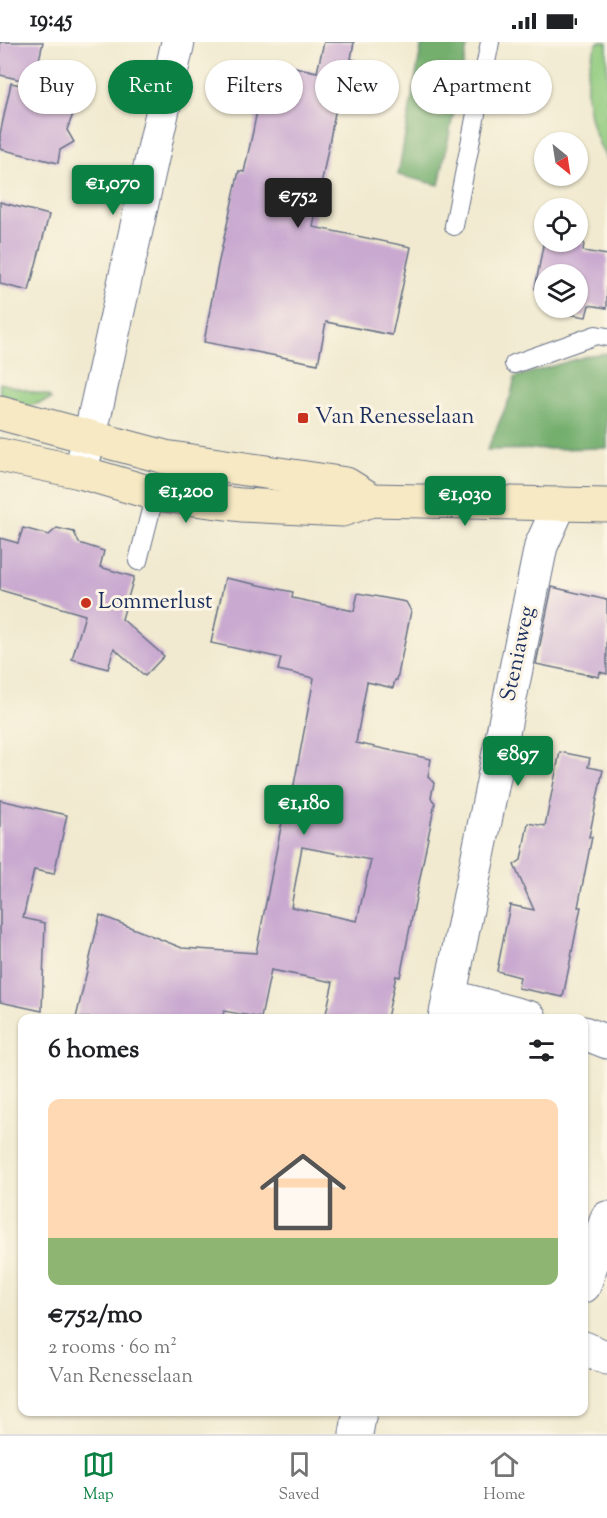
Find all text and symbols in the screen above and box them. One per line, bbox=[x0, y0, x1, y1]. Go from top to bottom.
text: 19:45 bbox=[30, 5, 72, 37]
chip: Buy bbox=[18, 60, 96, 114]
chip: Rent bbox=[108, 60, 193, 114]
chip: Filters bbox=[205, 60, 303, 114]
chip: New bbox=[315, 60, 399, 114]
chip: Apartment bbox=[411, 60, 552, 114]
north arrow bbox=[534, 132, 588, 186]
map controls bbox=[534, 132, 588, 318]
pin: €1,070 bbox=[64, 165, 162, 216]
text: €1,070 bbox=[86, 170, 140, 199]
pin: €752 bbox=[262, 178, 334, 229]
text: €752 bbox=[279, 183, 317, 212]
button: locate bbox=[534, 198, 588, 252]
button: layers bbox=[534, 264, 588, 318]
place label: Van Renesselaan bbox=[315, 402, 475, 434]
marker: Van Renesselaan bbox=[296, 411, 310, 425]
pin: €1,200 bbox=[137, 473, 235, 524]
pin: €1,030 bbox=[416, 476, 514, 527]
text: €1,200 bbox=[159, 478, 213, 507]
text: €1,030 bbox=[439, 481, 491, 510]
place label: Lommerlust bbox=[98, 587, 213, 619]
marker: Lommerlust bbox=[79, 596, 93, 610]
street label: Steniaweg bbox=[493, 603, 545, 705]
pin: €897 bbox=[482, 736, 554, 787]
text: €897 bbox=[497, 741, 539, 770]
pin: €1,180 bbox=[255, 785, 353, 836]
text: €1,180 bbox=[278, 790, 330, 819]
text: 6 homes bbox=[48, 1032, 139, 1069]
icon: filters bbox=[525, 1034, 558, 1067]
icon: home bbox=[249, 1138, 357, 1246]
text: €752/mo bbox=[48, 1297, 143, 1334]
text: 2 rooms · 60 m² bbox=[48, 1334, 177, 1363]
text: Van Renesselaan bbox=[48, 1363, 193, 1392]
tab: Map bbox=[82, 1448, 115, 1507]
tab: Saved bbox=[278, 1448, 320, 1507]
tab: Home bbox=[483, 1448, 525, 1507]

